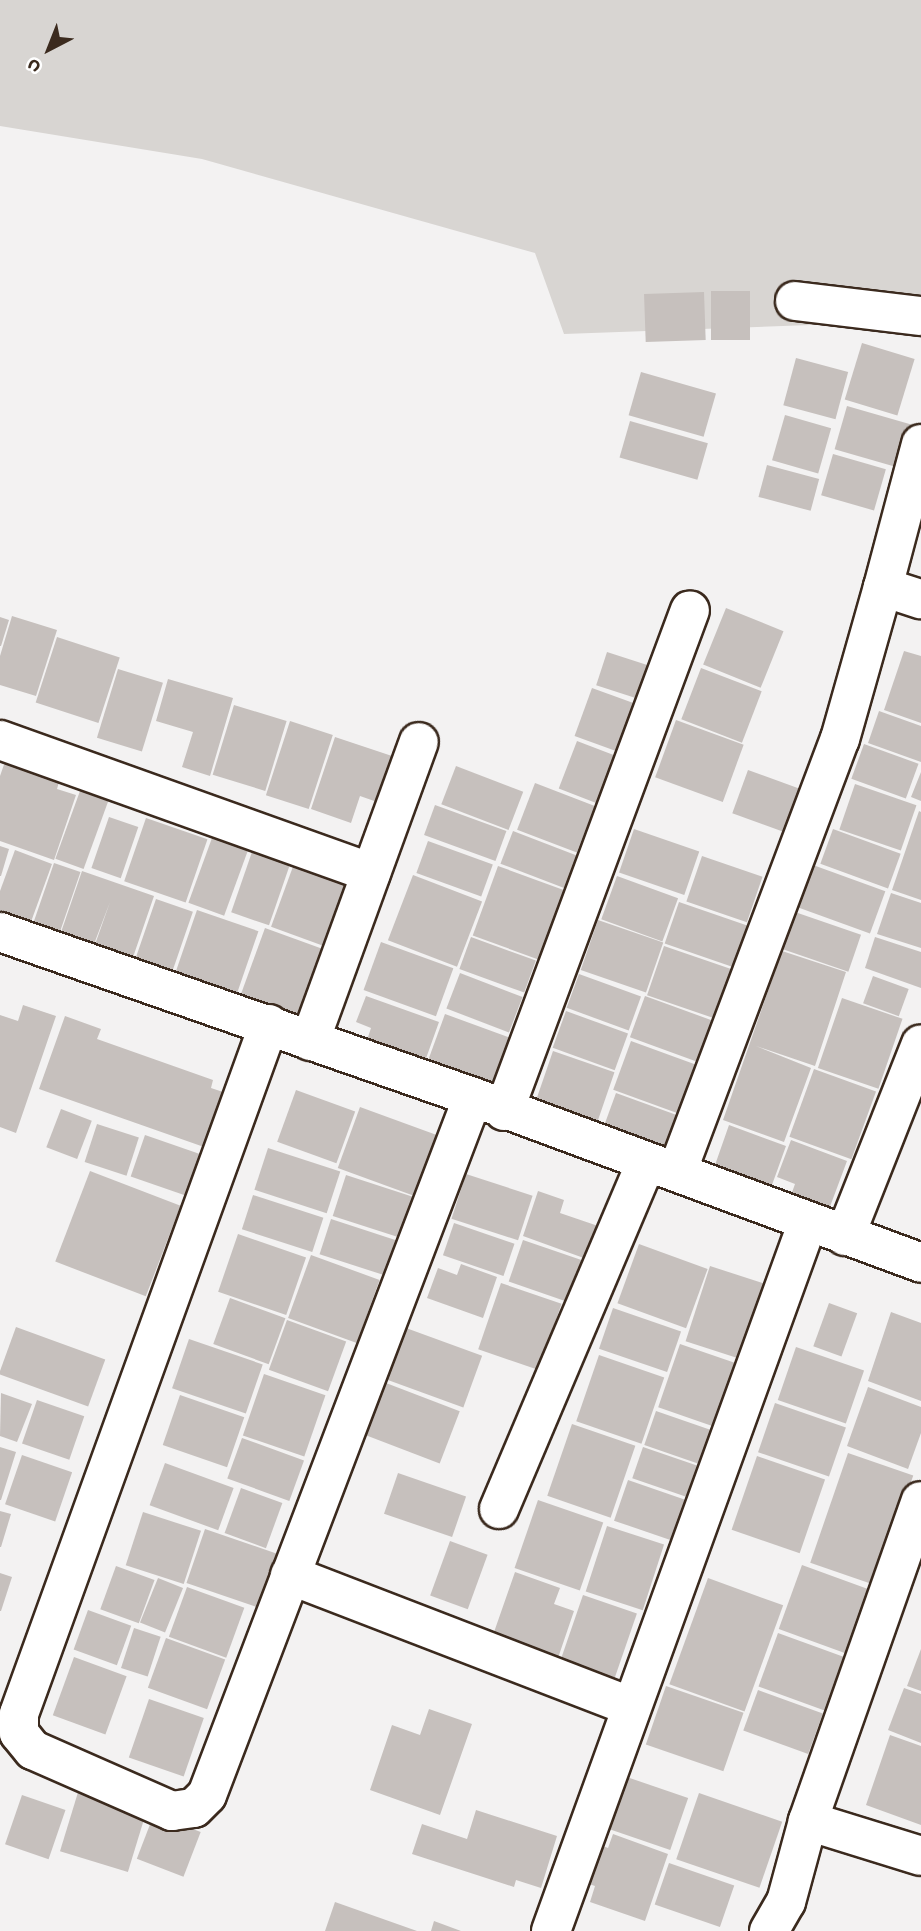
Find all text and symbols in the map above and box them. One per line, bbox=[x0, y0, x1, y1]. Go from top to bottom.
north arrow bbox=[14, 14, 84, 84]
text: U bbox=[23, 53, 46, 77]

